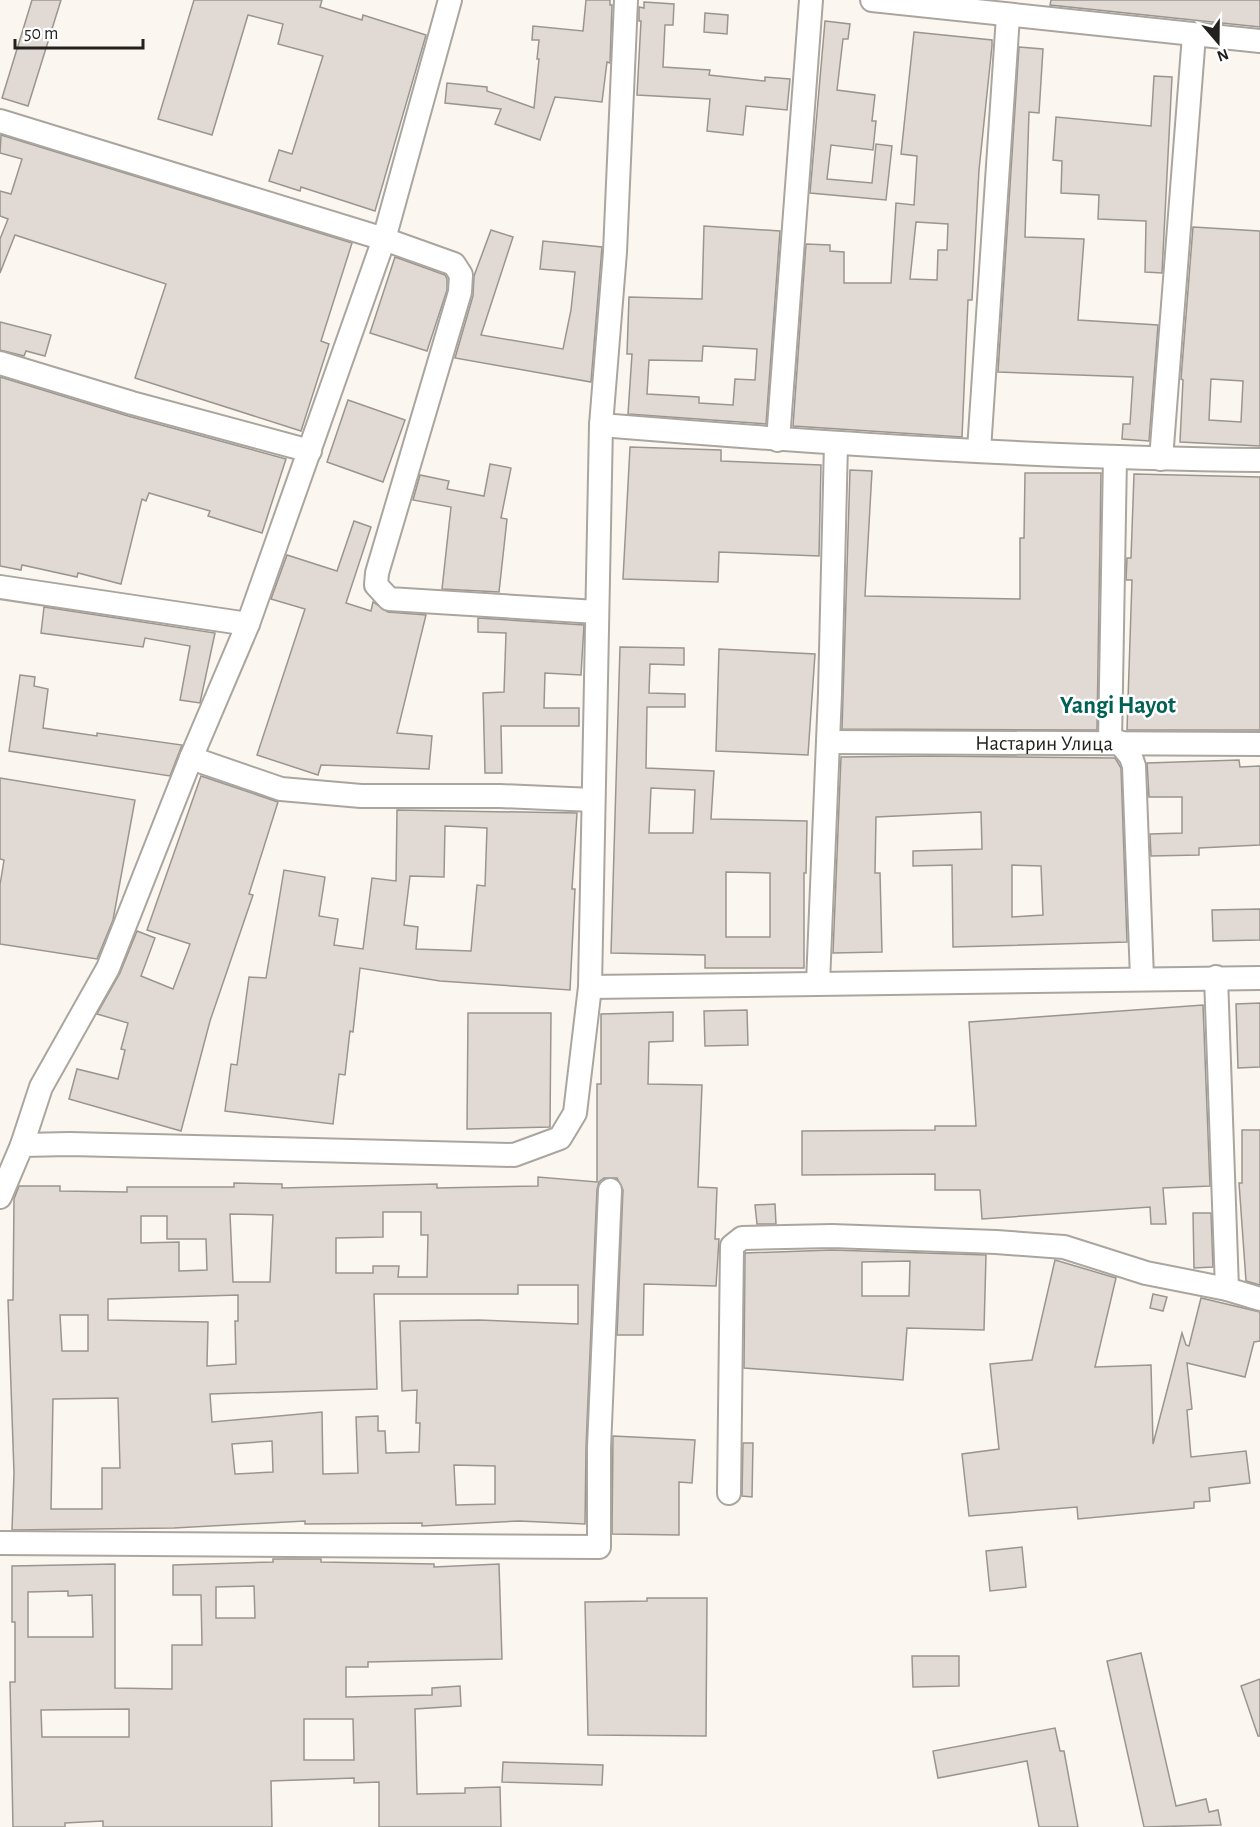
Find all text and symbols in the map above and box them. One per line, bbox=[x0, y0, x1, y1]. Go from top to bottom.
scale bar bbox=[15, 12, 142, 50]
north arrow bbox=[1188, 12, 1248, 72]
text: 50 m bbox=[24, 25, 58, 43]
text: N bbox=[1215, 46, 1231, 65]
district label: Yangi Hayot bbox=[1060, 694, 1176, 718]
street label: Настарин Улица bbox=[975, 732, 1113, 754]

